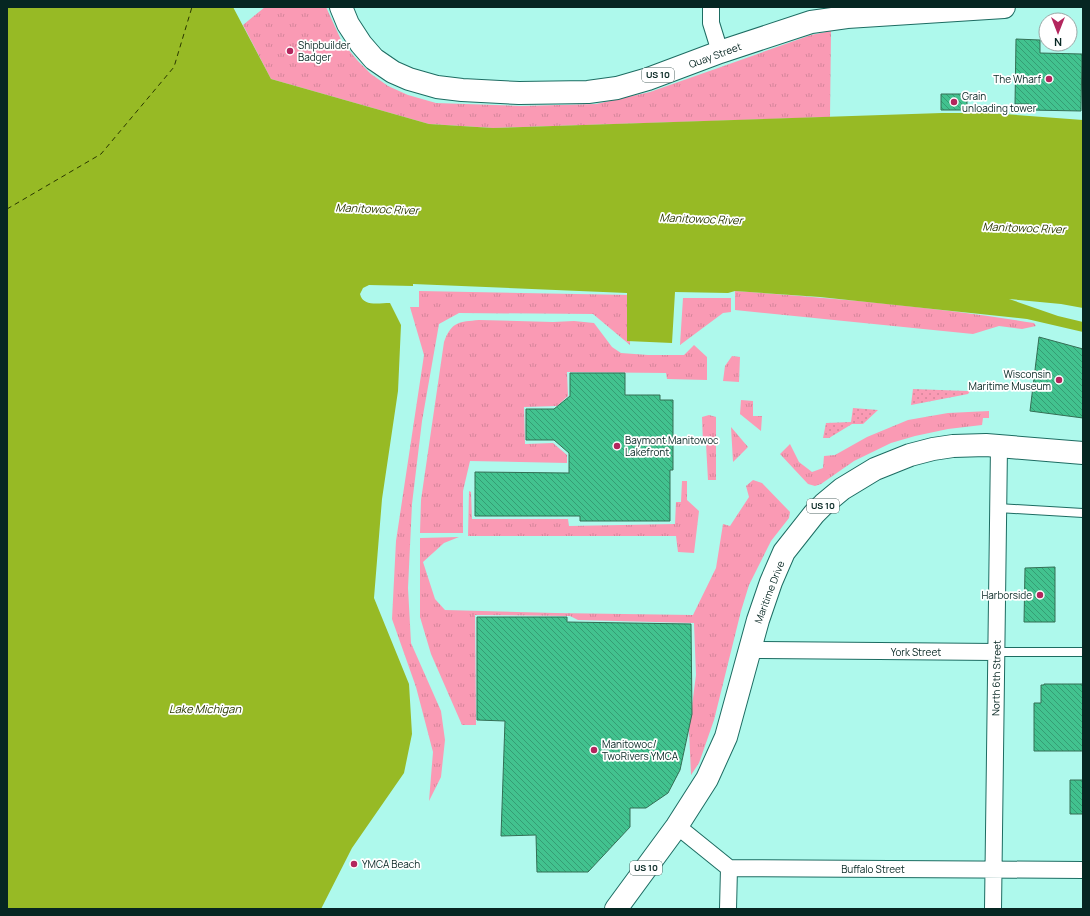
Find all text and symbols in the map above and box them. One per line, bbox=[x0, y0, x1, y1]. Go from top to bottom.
north arrow bbox=[1038, 12, 1078, 52]
text: N bbox=[1054, 35, 1062, 50]
place label: Shipbuilder Badger bbox=[298, 38, 351, 64]
street label: Quay Street bbox=[687, 39, 743, 71]
marker: Shipbuilder Badger bbox=[285, 46, 295, 56]
road number: US 10 bbox=[642, 68, 674, 82]
place label: The Wharf bbox=[993, 72, 1041, 86]
marker: The Wharf bbox=[1044, 74, 1054, 84]
place label: Grain unloading tower bbox=[962, 89, 1037, 115]
marker: Grain unloading tower bbox=[949, 97, 959, 107]
water label: Manitowoc River bbox=[335, 200, 421, 218]
water label: Manitowoc River bbox=[659, 210, 745, 228]
water label: Manitowoc River bbox=[982, 219, 1068, 237]
place label: Wisconsin Maritime Museum bbox=[969, 367, 1051, 393]
marker: Wisconsin Maritime Museum bbox=[1054, 375, 1064, 385]
place label: Baymont Manitowoc Lakefront bbox=[625, 433, 719, 459]
marker: Baymont Manitowoc Lakefront bbox=[612, 441, 622, 451]
road number: US 10 bbox=[807, 499, 839, 513]
street label: Maritime Drive bbox=[751, 559, 787, 625]
place label: Harborside bbox=[981, 588, 1032, 602]
marker: Harborside bbox=[1035, 590, 1045, 600]
street label: North 6th Street bbox=[988, 640, 1004, 716]
street label: York Street bbox=[891, 645, 941, 659]
water label: Lake Michigan bbox=[169, 701, 241, 716]
place label: Manitowoc/ TwoRivers YMCA bbox=[602, 737, 679, 763]
marker: Manitowoc/ TwoRivers YMCA bbox=[589, 745, 599, 755]
place label: YMCA Beach bbox=[362, 857, 420, 871]
marker: YMCA Beach bbox=[349, 859, 359, 869]
road number: US 10 bbox=[630, 861, 662, 875]
street label: Buffalo Street bbox=[841, 862, 905, 876]

